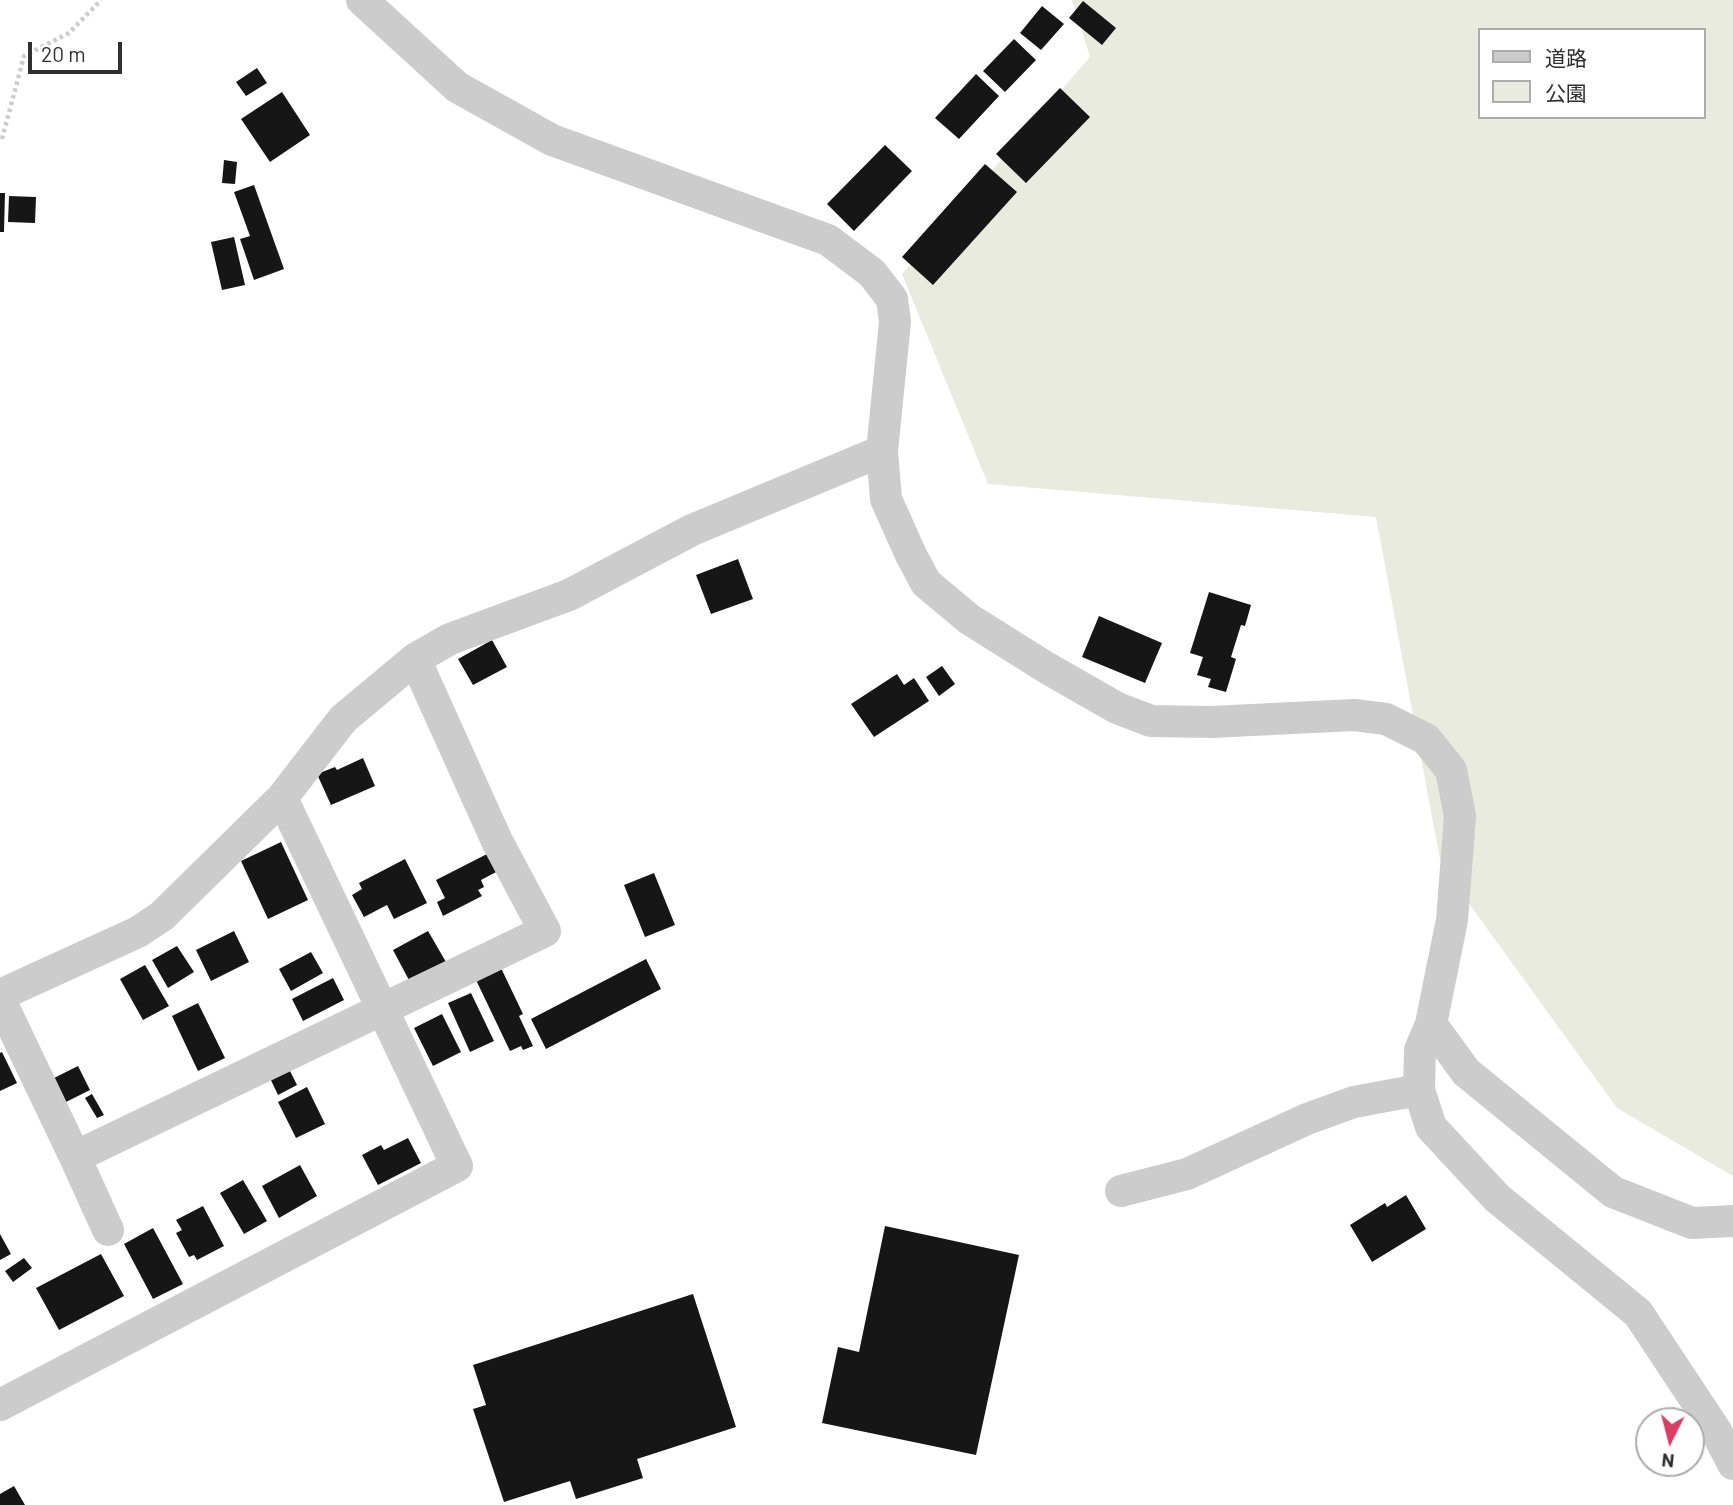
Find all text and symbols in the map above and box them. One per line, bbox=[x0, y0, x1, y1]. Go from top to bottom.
scale bar bbox=[32, 28, 126, 72]
legend bbox=[1478, 28, 1705, 119]
text: 20 m bbox=[41, 41, 86, 66]
text: 道路 bbox=[1545, 45, 1587, 70]
text: 公園 bbox=[1545, 80, 1587, 105]
north arrow bbox=[1635, 1407, 1705, 1477]
text: N bbox=[1660, 1449, 1675, 1473]

